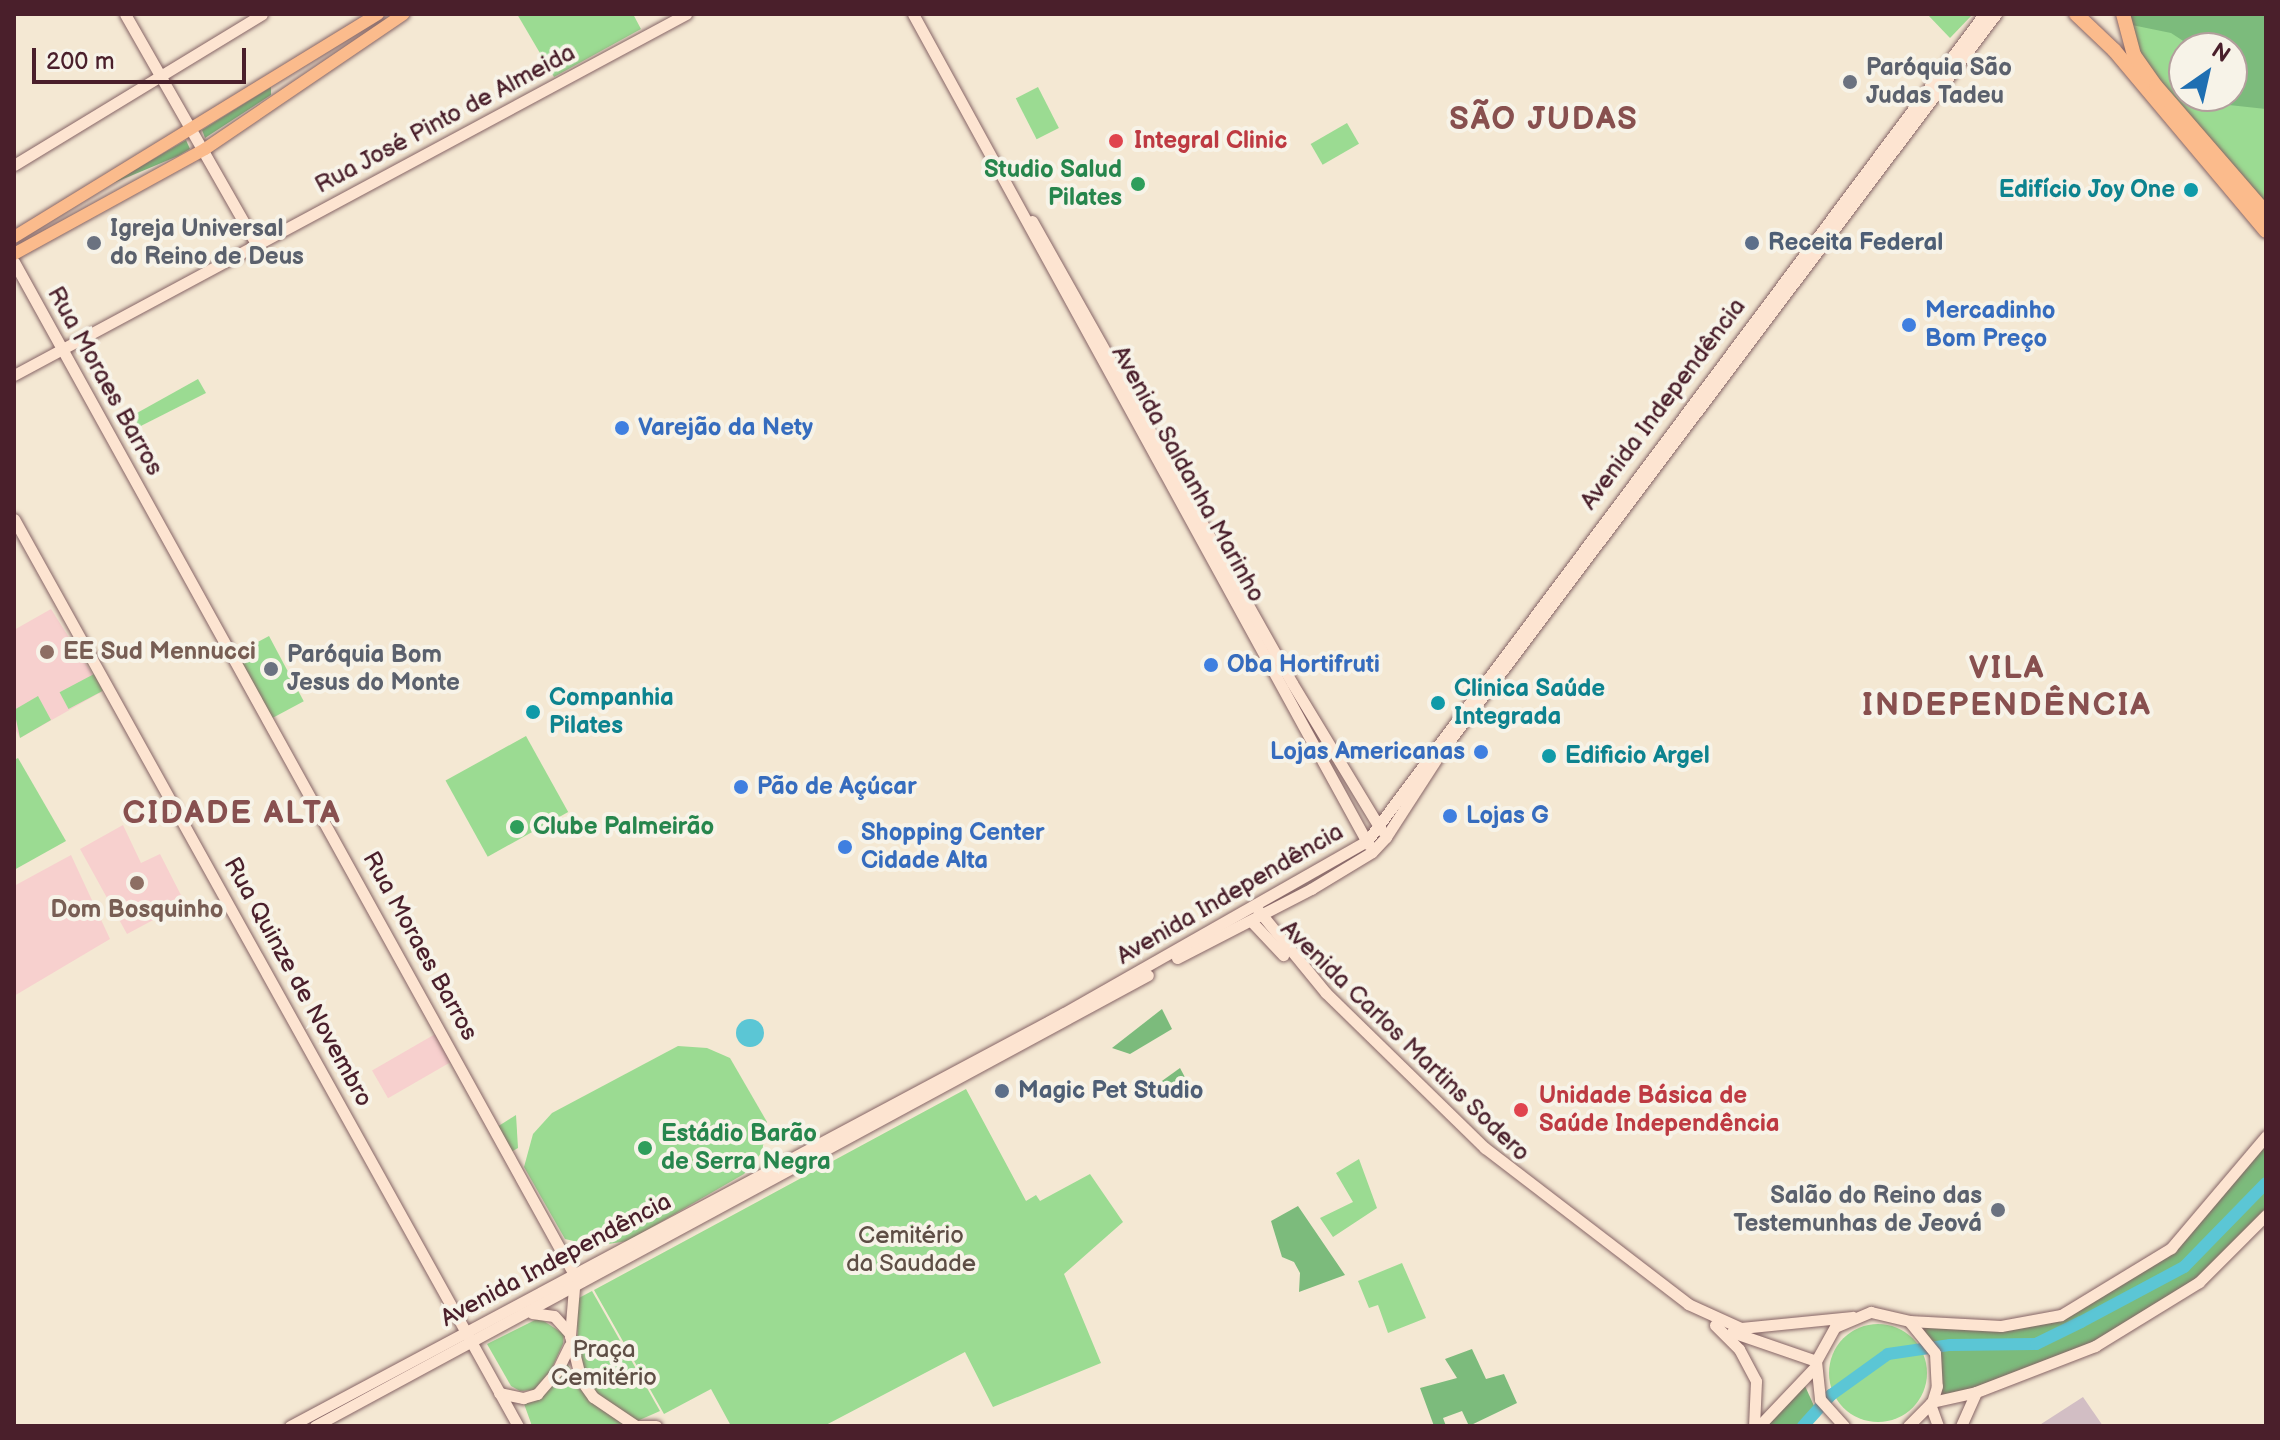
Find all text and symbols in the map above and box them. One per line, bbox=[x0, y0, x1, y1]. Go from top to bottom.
scale bar bbox=[36, 32, 250, 82]
north arrow bbox=[2168, 32, 2248, 112]
street label: Rua José Pinto de Almeida bbox=[310, 38, 580, 200]
text: N bbox=[2206, 38, 2235, 69]
text: 200 m bbox=[46, 47, 115, 76]
place label: Paróquia São Judas Tadeu bbox=[1866, 54, 2012, 110]
marker: Paróquia São Judas Tadeu bbox=[1841, 73, 1859, 91]
district label: SÃO JUDAS bbox=[1449, 101, 1639, 139]
place label: Integral Clinic bbox=[1134, 127, 1287, 155]
marker: Integral Clinic bbox=[1105, 130, 1127, 152]
place label: Studio Salud Pilates bbox=[984, 156, 1122, 212]
marker: Studio Salud Pilates bbox=[1129, 175, 1147, 193]
place label: Edifício Joy One bbox=[1998, 176, 2175, 204]
marker: Edifício Joy One bbox=[2182, 181, 2200, 199]
place label: Igreja Universal do Reino de Deus bbox=[110, 215, 304, 271]
place label: Receita Federal bbox=[1768, 229, 1943, 257]
marker: Igreja Universal do Reino de Deus bbox=[85, 234, 103, 252]
marker: Receita Federal bbox=[1743, 234, 1761, 252]
street label: Rua Moraes Barros bbox=[41, 281, 169, 481]
street label: Avenida Independência bbox=[1574, 293, 1752, 515]
place label: Mercadinho Bom Preço bbox=[1925, 297, 2055, 353]
marker: Mercadinho Bom Preço bbox=[1900, 316, 1918, 334]
street label: Avenida Saldanha Marinho bbox=[1105, 341, 1271, 607]
place label: Varejão da Nety bbox=[638, 414, 813, 442]
marker: Varejão da Nety bbox=[613, 419, 631, 437]
place label: EE Sud Mennucci bbox=[63, 638, 256, 666]
place label: Paróquia Bom Jesus do Monte bbox=[287, 641, 460, 697]
marker: EE Sud Mennucci bbox=[38, 643, 56, 661]
place label: Oba Hortifruti bbox=[1227, 651, 1380, 679]
district label: VILA INDEPENDÊNCIA bbox=[1862, 651, 2152, 726]
marker: Oba Hortifruti bbox=[1202, 656, 1220, 674]
marker: Paróquia Bom Jesus do Monte bbox=[262, 660, 280, 678]
place label: Clinica Saúde Integrada bbox=[1454, 675, 1605, 731]
place label: Companhia Pilates bbox=[549, 684, 674, 740]
marker: Clinica Saúde Integrada bbox=[1429, 694, 1447, 712]
marker: Companhia Pilates bbox=[524, 703, 542, 721]
place label: Lojas Americanas bbox=[1270, 738, 1465, 766]
place label: Edificio Argel bbox=[1565, 742, 1710, 770]
marker: Lojas Americanas bbox=[1472, 743, 1490, 761]
marker: Edificio Argel bbox=[1540, 747, 1558, 765]
place label: Pão de Açúcar bbox=[757, 773, 917, 801]
marker: Pão de Açúcar bbox=[732, 778, 750, 796]
district label: CIDADE ALTA bbox=[123, 795, 341, 833]
place label: Lojas G bbox=[1466, 802, 1549, 830]
marker: Lojas G bbox=[1441, 807, 1459, 825]
place label: Clube Palmeirão bbox=[533, 813, 714, 841]
street label: Avenida Independência bbox=[1112, 817, 1348, 971]
marker: Clube Palmeirão bbox=[508, 818, 526, 836]
place label: Shopping Center Cidade Alta bbox=[861, 819, 1045, 875]
marker: Shopping Center Cidade Alta bbox=[836, 838, 854, 856]
street label: Rua Moraes Barros bbox=[356, 846, 484, 1046]
street label: Rua Quinze de Novembro bbox=[217, 852, 379, 1112]
marker: Dom Bosquinho bbox=[128, 874, 146, 892]
place label: Dom Bosquinho bbox=[50, 896, 224, 924]
street label: Avenida Carlos Martins Sodero bbox=[1274, 914, 1536, 1168]
place label: Magic Pet Studio bbox=[1018, 1077, 1203, 1105]
marker: Magic Pet Studio bbox=[993, 1082, 1011, 1100]
place label: Unidade Básica de Saúde Independência bbox=[1539, 1082, 1780, 1138]
marker: Unidade Básica de Saúde Independência bbox=[1510, 1099, 1532, 1121]
place label: Estádio Barão de Serra Negra bbox=[661, 1120, 831, 1176]
marker: Estádio Barão de Serra Negra bbox=[636, 1139, 654, 1157]
place label: Salão do Reino das Testemunhas de Jeová bbox=[1733, 1182, 1982, 1238]
street label: Avenida Independência bbox=[436, 1187, 676, 1333]
marker: Salão do Reino das Testemunhas de Jeová bbox=[1989, 1201, 2007, 1219]
park label: Cemitério da Saudade bbox=[846, 1222, 976, 1278]
park label: Praça Cemitério bbox=[551, 1336, 657, 1392]

